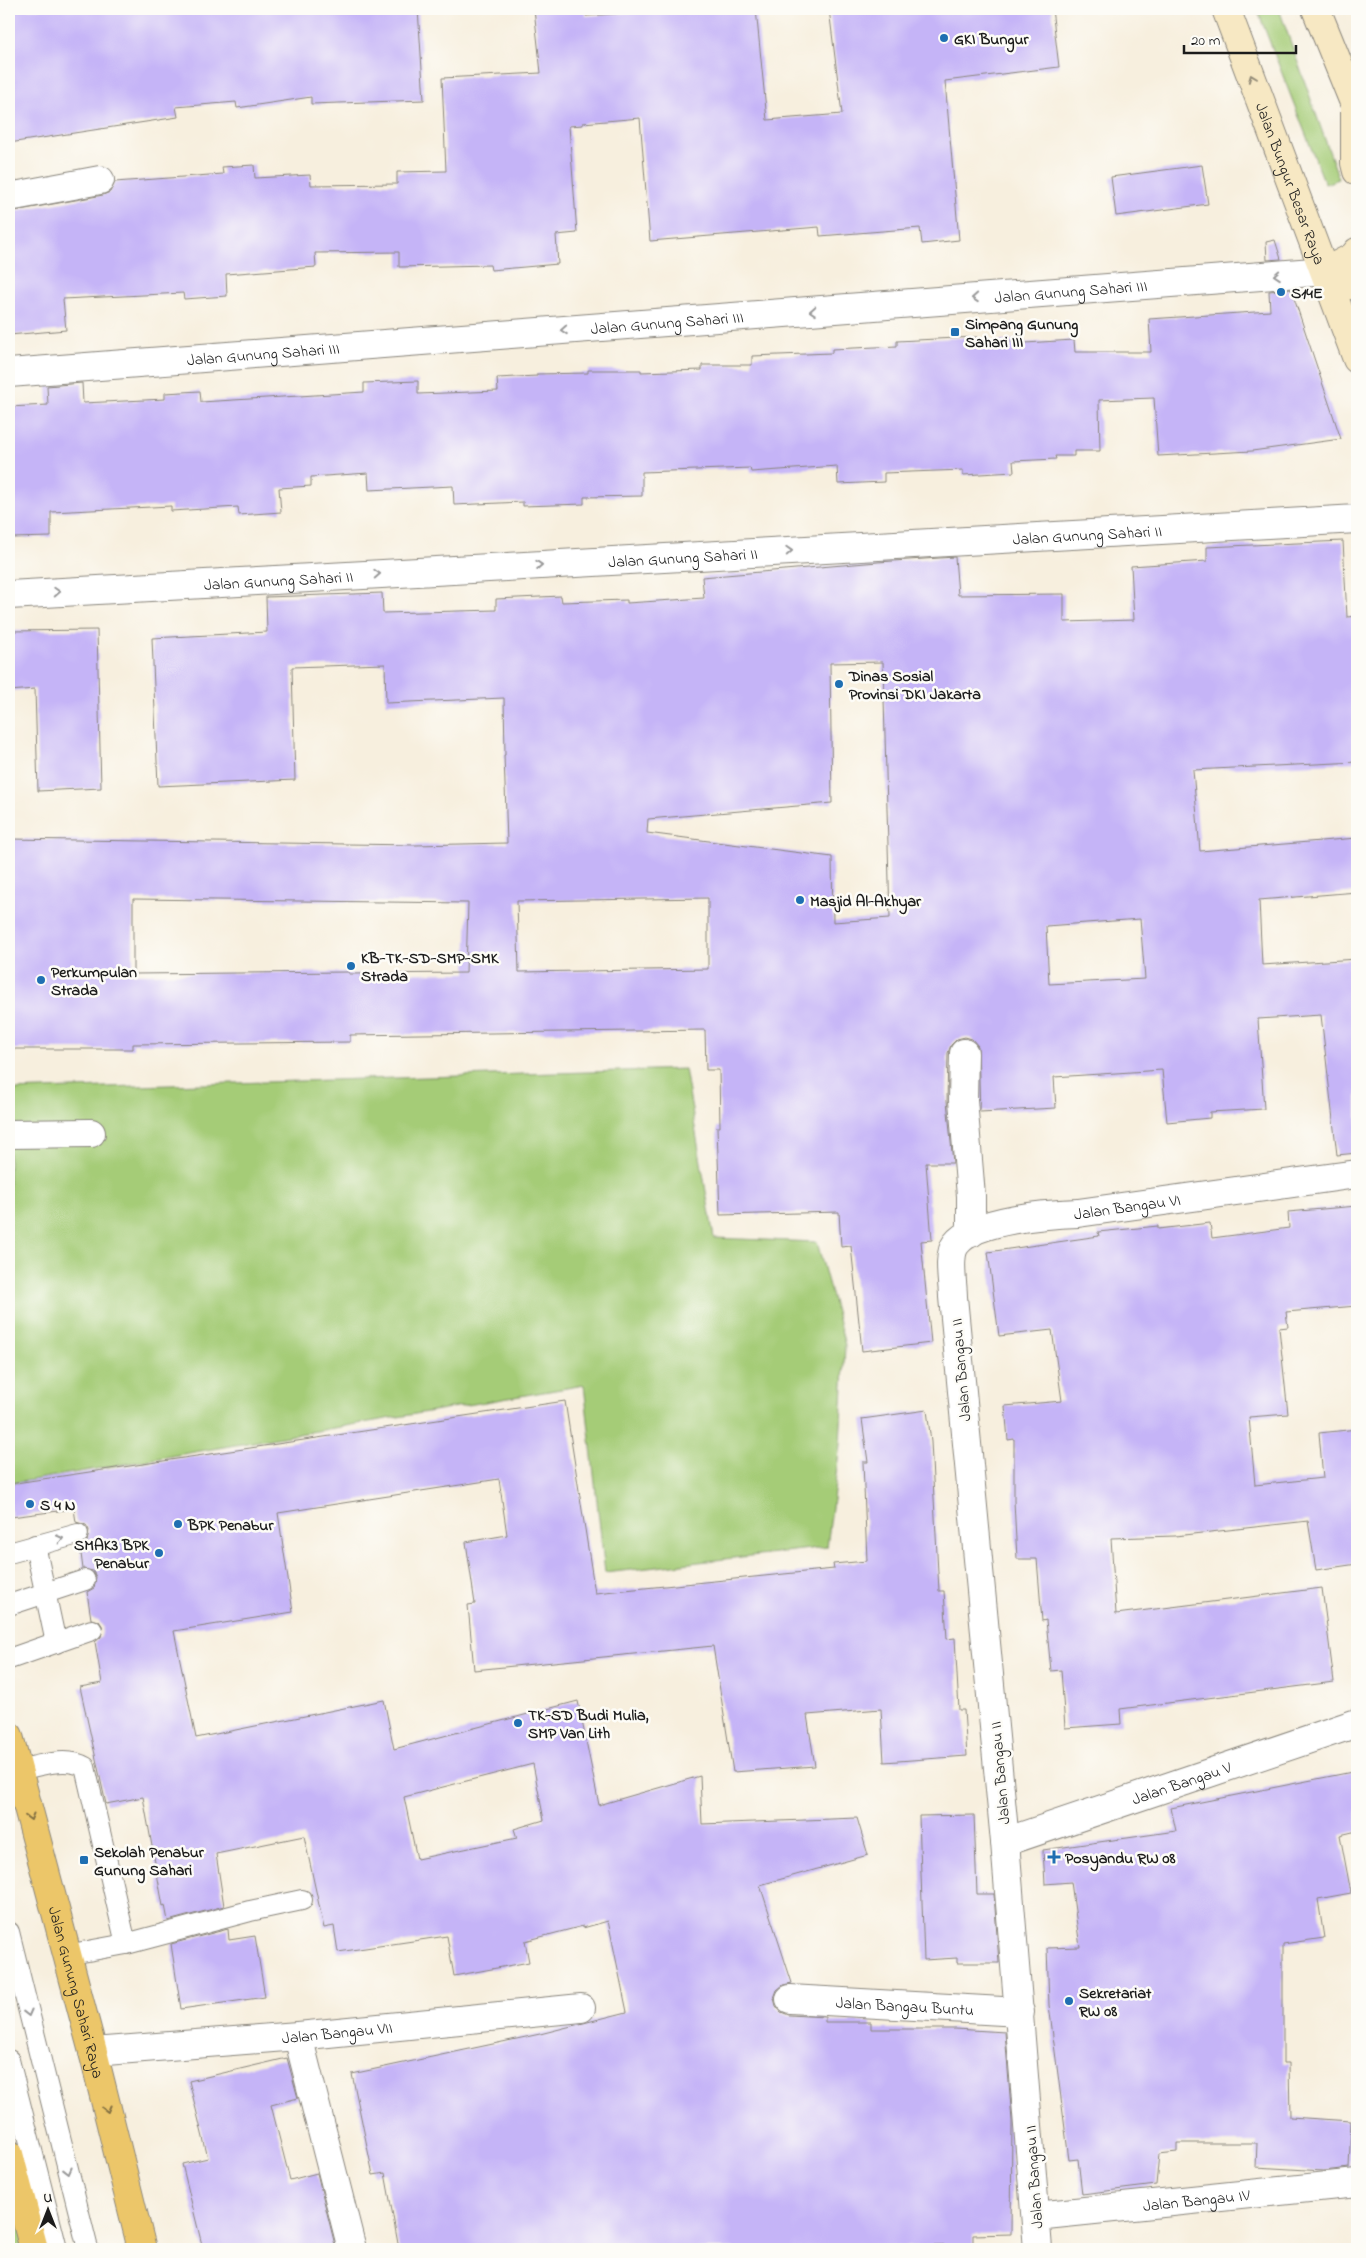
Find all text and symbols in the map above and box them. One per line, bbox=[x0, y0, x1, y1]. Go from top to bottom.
scale bar bbox=[1184, 22, 1296, 54]
place label: GKI Bungur bbox=[954, 28, 1030, 53]
text: 20 m bbox=[1191, 30, 1221, 52]
marker: GKI Bungur bbox=[938, 32, 950, 44]
one-way arrow bbox=[1248, 74, 1258, 83]
street label: Jalan Bungur Besar Raya bbox=[1248, 99, 1331, 268]
one-way arrow bbox=[1273, 269, 1281, 280]
street label: Jalan Gunung Sahari III bbox=[994, 275, 1148, 311]
place label: S14E bbox=[1291, 282, 1323, 306]
marker: S14E bbox=[1275, 286, 1287, 298]
one-way arrow bbox=[971, 292, 979, 303]
one-way arrow bbox=[809, 305, 817, 316]
street label: Jalan Gunung Sahari III bbox=[590, 306, 745, 342]
place label: Simpang Gunung Sahari III bbox=[965, 313, 1078, 355]
one-way arrow bbox=[560, 324, 568, 335]
marker: Simpang Gunung Sahari III bbox=[949, 326, 961, 338]
street label: Jalan Gunung Sahari III bbox=[186, 337, 341, 373]
street label: Jalan Gunung Sahari II bbox=[1012, 520, 1163, 552]
street label: Jalan Gunung Sahari II bbox=[608, 543, 758, 575]
one-way arrow bbox=[785, 546, 793, 557]
one-way arrow bbox=[535, 560, 543, 571]
street label: Jalan Gunung Sahari II bbox=[203, 566, 354, 598]
one-way arrow bbox=[373, 569, 381, 580]
one-way arrow bbox=[54, 587, 62, 598]
place label: Dinas Sosial Provinsi DKI Jakarta bbox=[848, 665, 981, 707]
marker: Dinas Sosial Provinsi DKI Jakarta bbox=[833, 678, 845, 690]
place label: Masjid Al-Akhyar bbox=[810, 890, 922, 915]
marker: Masjid Al-Akhyar bbox=[794, 894, 806, 906]
place label: KB-TK-SD-SMP-SMK Strada bbox=[361, 947, 500, 989]
marker: KB-TK-SD-SMP-SMK Strada bbox=[345, 960, 357, 972]
place label: Perkumpulan Strada bbox=[51, 961, 137, 1003]
marker: Perkumpulan Strada bbox=[35, 974, 47, 986]
street label: Jalan Bangau VI bbox=[1074, 1189, 1182, 1227]
street label: Jalan Bangau II bbox=[946, 1317, 978, 1422]
place label: S 4 N bbox=[40, 1494, 76, 1518]
marker: S 4 N bbox=[24, 1498, 36, 1510]
place label: BPK Penabur bbox=[187, 1514, 274, 1538]
marker: BPK Penabur bbox=[172, 1518, 184, 1530]
one-way arrow bbox=[56, 1534, 65, 1545]
place label: SMAK3 BPK Penabur bbox=[74, 1534, 150, 1576]
marker: SMAK3 BPK Penabur bbox=[153, 1547, 165, 1559]
place label: TK-SD Budi Mulia, SMP Van Lith bbox=[528, 1704, 649, 1746]
marker: TK-SD Budi Mulia, SMP Van Lith bbox=[512, 1717, 524, 1729]
street label: Jalan Bangau II bbox=[985, 1720, 1017, 1825]
street label: Jalan Bangau V bbox=[1129, 1756, 1235, 1812]
one-way arrow bbox=[24, 1813, 35, 1822]
place label: Sekolah Penabur Gunung Sahari bbox=[94, 1841, 205, 1884]
place label: Posyandu RW 08 bbox=[1065, 1847, 1175, 1872]
marker: Posyandu RW 08 bbox=[1047, 1850, 1061, 1864]
marker: Sekolah Penabur Gunung Sahari bbox=[78, 1854, 90, 1866]
street label: Jalan Gunung Sahari Raya bbox=[41, 1904, 109, 2081]
place label: Sekretariat RW 08 bbox=[1078, 1982, 1152, 2024]
street label: Jalan Bangau Buntu bbox=[835, 1992, 974, 2023]
marker: Sekretariat RW 08 bbox=[1063, 1995, 1075, 2007]
one-way arrow bbox=[22, 2009, 33, 2018]
street label: Jalan Bangau VII bbox=[281, 2017, 394, 2051]
one-way arrow bbox=[101, 2105, 112, 2114]
street label: Jalan Bangau II bbox=[1019, 2124, 1051, 2229]
one-way arrow bbox=[62, 2166, 73, 2175]
street label: Jalan Bangau IV bbox=[1142, 2184, 1251, 2219]
north arrow bbox=[22, 2186, 72, 2236]
text: U bbox=[44, 2188, 53, 2209]

